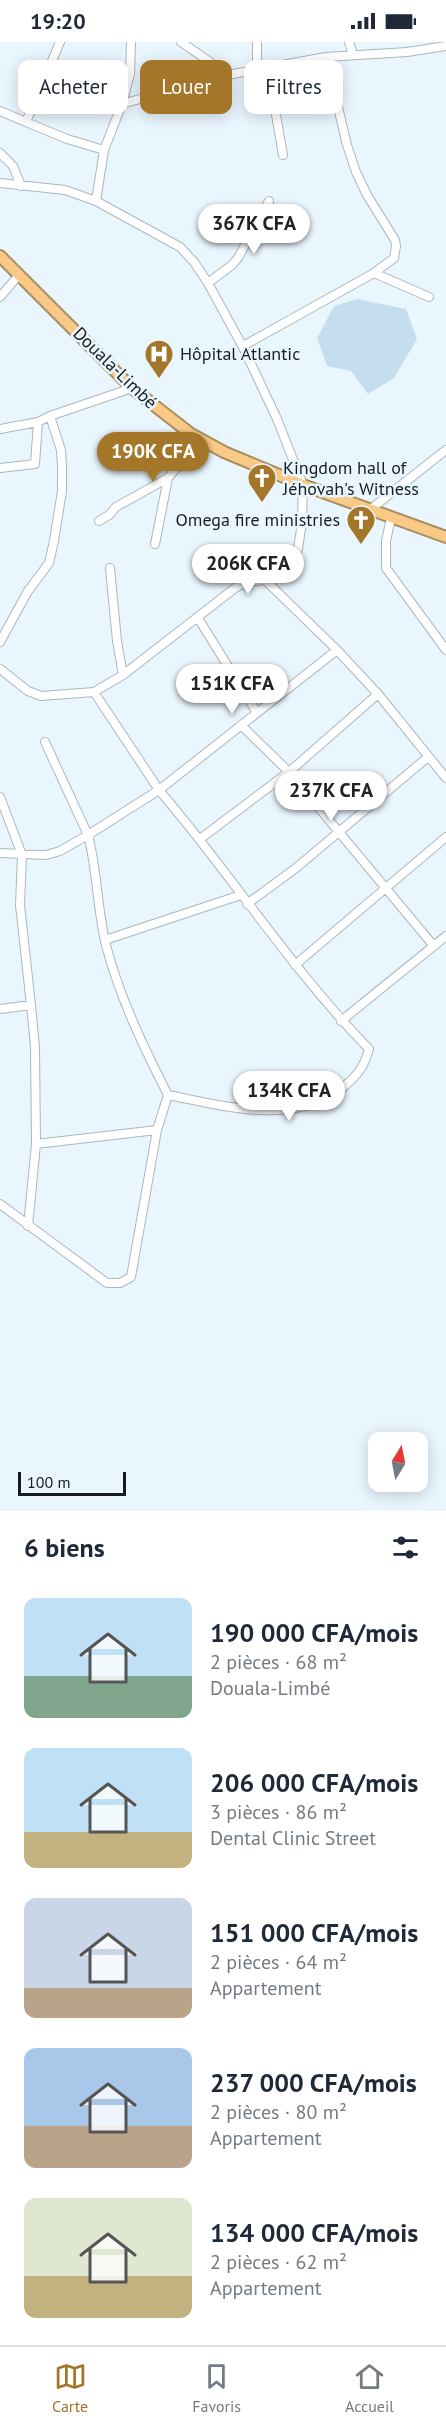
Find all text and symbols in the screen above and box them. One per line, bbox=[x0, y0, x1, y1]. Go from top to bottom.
text: 19:20 bbox=[30, 7, 86, 35]
chip: Acheter bbox=[18, 60, 128, 114]
chip: Louer bbox=[140, 60, 232, 114]
chip: Filtres bbox=[244, 60, 343, 114]
pin: 367K CFA bbox=[192, 204, 316, 255]
text: 367K CFA bbox=[212, 210, 296, 236]
street label: Douala-Limbé bbox=[68, 322, 162, 414]
hospital icon: Hôpital Atlantic bbox=[143, 338, 175, 380]
place label: Hôpital Atlantic bbox=[180, 342, 300, 365]
pin: 190K CFA bbox=[91, 432, 215, 483]
text: 190K CFA bbox=[111, 438, 195, 464]
place label: Kingdom hall of Jéhovah's Witness bbox=[282, 456, 419, 500]
church icon: Kingdom hall of Jéhovah's Witness bbox=[246, 462, 278, 504]
church icon: Omega fire ministries bbox=[345, 504, 377, 546]
place label: Omega fire ministries bbox=[175, 508, 340, 531]
pin: 206K CFA bbox=[186, 544, 310, 595]
text: 206K CFA bbox=[206, 550, 290, 576]
pin: 151K CFA bbox=[170, 664, 294, 715]
text: 151K CFA bbox=[190, 670, 274, 696]
pin: 237K CFA bbox=[269, 771, 393, 822]
text: 237K CFA bbox=[289, 777, 373, 803]
pin: 134K CFA bbox=[227, 1071, 351, 1122]
text: 134K CFA bbox=[247, 1077, 331, 1103]
north arrow bbox=[368, 1432, 428, 1492]
map controls bbox=[368, 1432, 428, 1492]
scale bar bbox=[18, 1469, 126, 1496]
text: 100 m bbox=[27, 1472, 70, 1492]
text: 6 biens bbox=[24, 1531, 105, 1564]
icon: filters bbox=[389, 1531, 422, 1564]
text: 190 000 CFA/mois bbox=[210, 1616, 418, 1649]
icon: home bbox=[72, 1622, 144, 1694]
text: 2 pièces · 68 m² bbox=[210, 1649, 347, 1675]
text: Douala-Limbé bbox=[210, 1675, 330, 1701]
text: 206 000 CFA/mois bbox=[210, 1766, 418, 1799]
icon: home bbox=[72, 1772, 144, 1844]
text: 3 pièces · 86 m² bbox=[210, 1799, 347, 1825]
text: Dental Clinic Street bbox=[210, 1825, 376, 1851]
text: 151 000 CFA/mois bbox=[210, 1916, 418, 1949]
icon: home bbox=[72, 1922, 144, 1994]
text: 2 pièces · 64 m² bbox=[210, 1949, 347, 1975]
text: Appartement bbox=[210, 1975, 322, 2001]
text: 237 000 CFA/mois bbox=[210, 2066, 417, 2099]
icon: home bbox=[72, 2072, 144, 2144]
text: 2 pièces · 80 m² bbox=[210, 2099, 347, 2125]
text: Appartement bbox=[210, 2125, 322, 2151]
text: 134 000 CFA/mois bbox=[210, 2216, 418, 2249]
icon: home bbox=[72, 2222, 144, 2294]
text: 2 pièces · 62 m² bbox=[210, 2249, 347, 2275]
text: Appartement bbox=[210, 2275, 322, 2301]
tab: Carte bbox=[52, 2360, 88, 2416]
tab: Favoris bbox=[192, 2360, 241, 2416]
tab: Accueil bbox=[345, 2360, 394, 2416]

